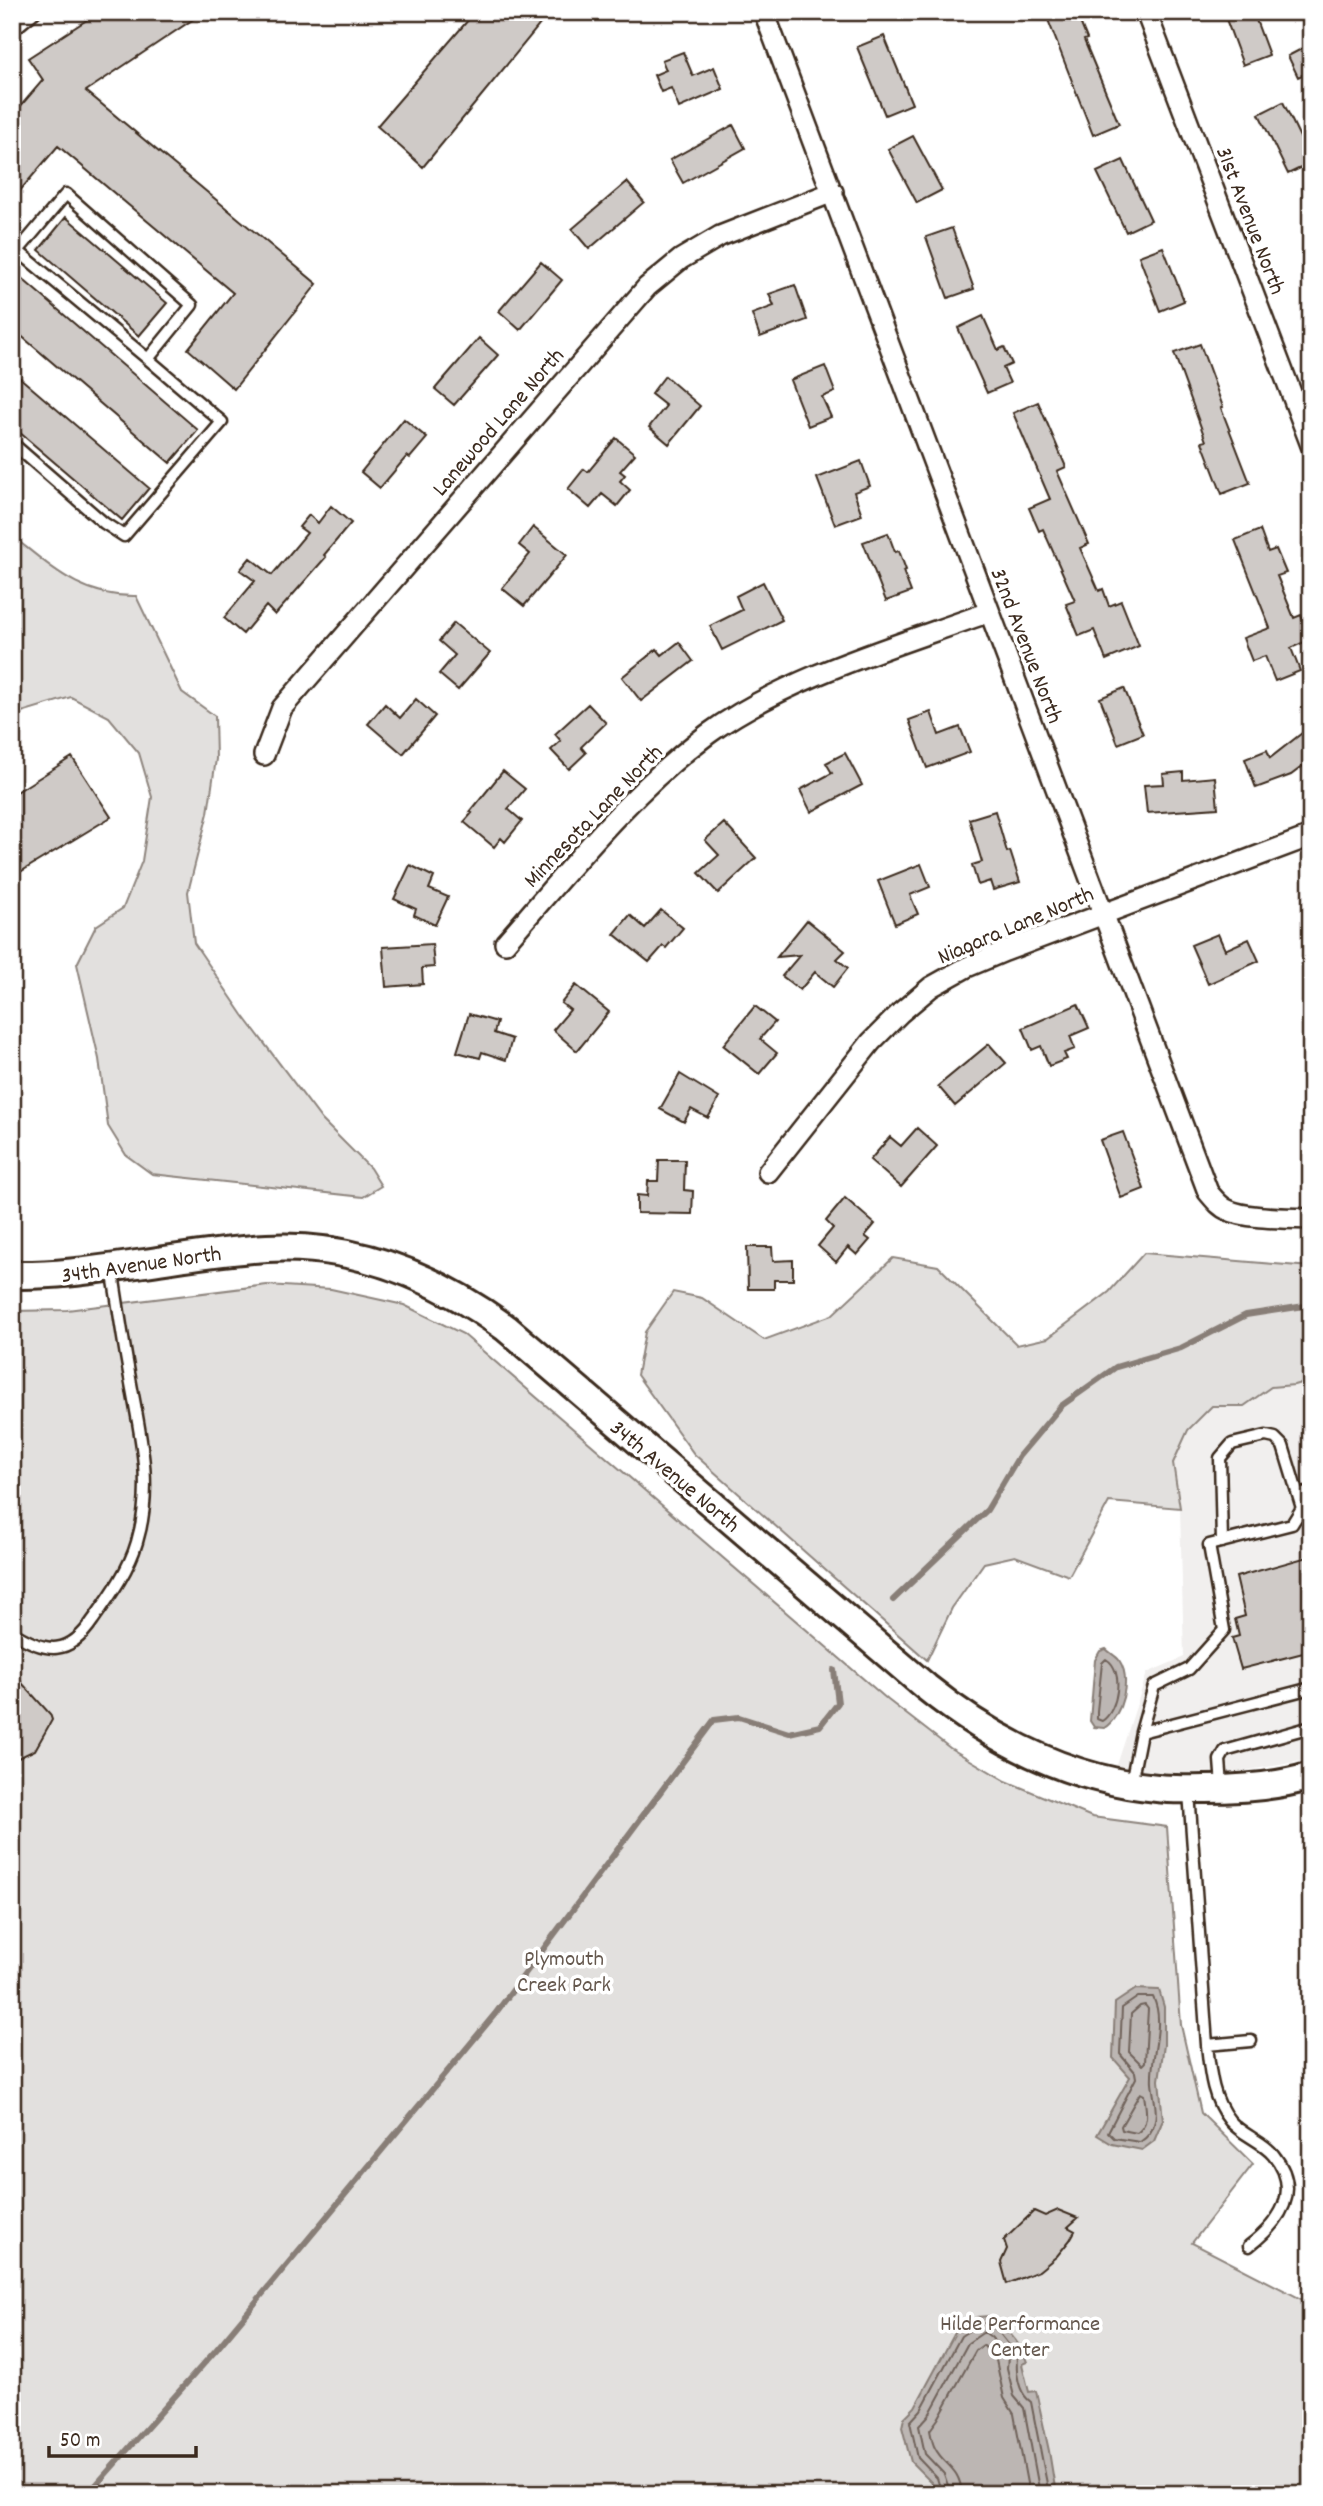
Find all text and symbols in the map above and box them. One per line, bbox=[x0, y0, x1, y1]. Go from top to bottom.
street label: 31st Avenue North bbox=[1205, 143, 1292, 300]
street label: Lanewood Lane North bbox=[426, 342, 574, 505]
street label: 32nd Avenue North bbox=[980, 564, 1070, 729]
street label: Minnesota Lane North bbox=[517, 738, 672, 897]
street label: Niagara Lane North bbox=[933, 879, 1100, 975]
street label: 34th Avenue North bbox=[59, 1239, 224, 1294]
street label: 34th Avenue North bbox=[601, 1413, 746, 1542]
park label: Plymouth Creek Park bbox=[517, 1944, 611, 2003]
park label: Hilde Performance Center bbox=[940, 2309, 1100, 2368]
scale bar bbox=[49, 2415, 196, 2459]
text: 50 m bbox=[60, 2427, 100, 2457]

